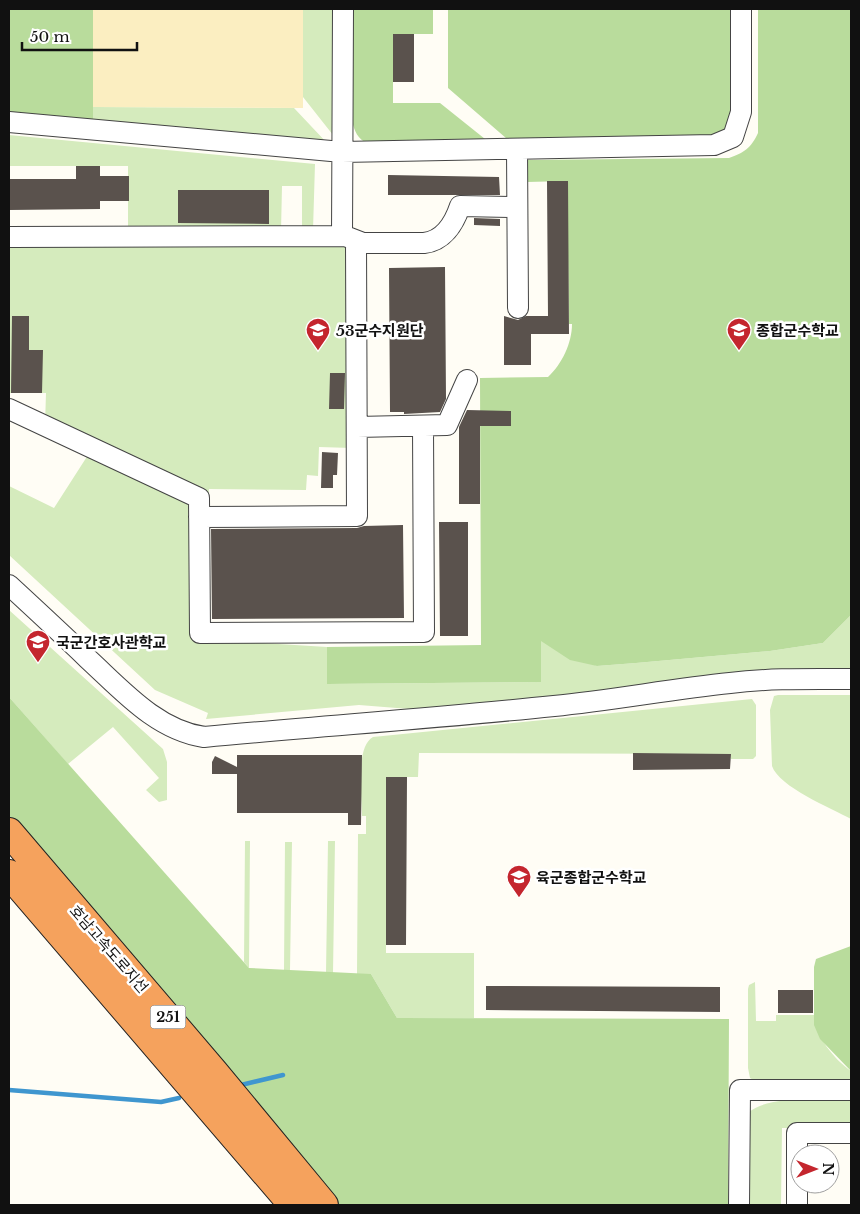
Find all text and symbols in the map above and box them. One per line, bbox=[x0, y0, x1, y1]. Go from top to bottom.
scale bar bbox=[22, 20, 138, 52]
text: 50 m bbox=[30, 27, 70, 46]
school or university icon: 53군수지원단 bbox=[305, 317, 331, 351]
school or university icon: 종합군수학교 bbox=[726, 317, 752, 351]
place label: 53군수지원단 bbox=[336, 321, 424, 340]
place label: 종합군수학교 bbox=[756, 321, 839, 340]
school or university icon: 국군간호사관학교 bbox=[25, 629, 51, 663]
place label: 국군간호사관학교 bbox=[56, 633, 167, 652]
school or university icon: 육군종합군수학교 bbox=[506, 864, 532, 898]
place label: 육군종합군수학교 bbox=[536, 868, 647, 887]
street label: 호남고속도로지선 bbox=[66, 901, 152, 997]
road number: 251 bbox=[150, 1006, 186, 1028]
north arrow bbox=[790, 1144, 840, 1194]
text: N bbox=[819, 1162, 837, 1176]

